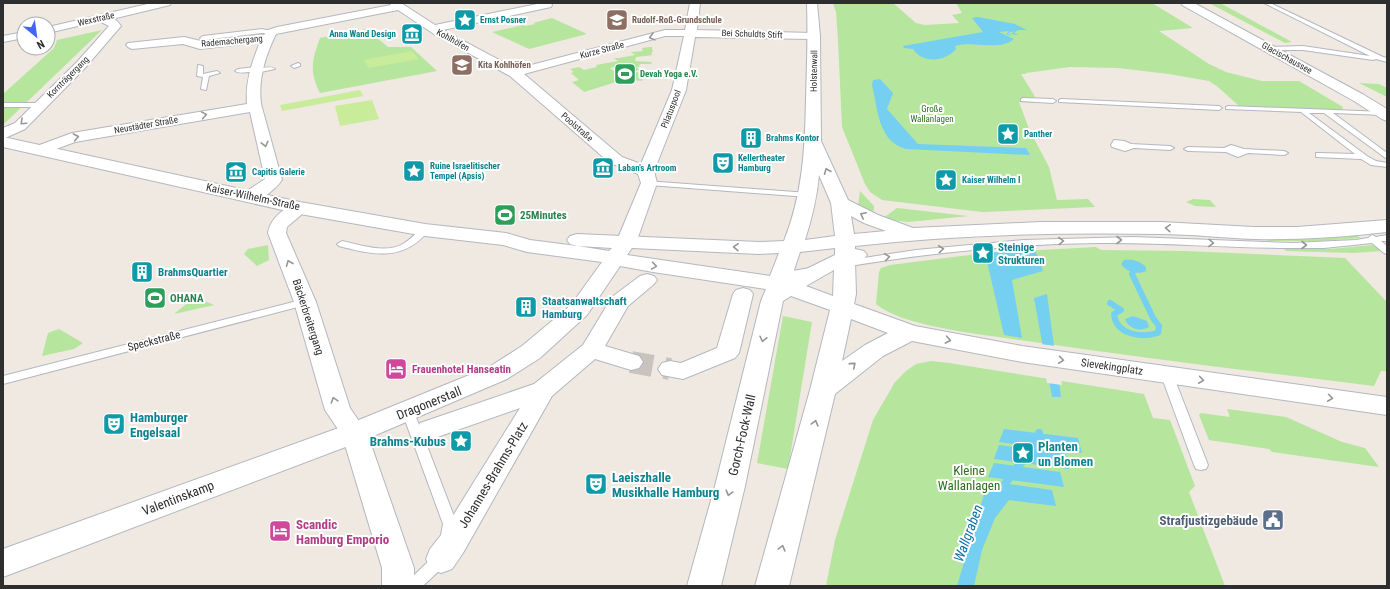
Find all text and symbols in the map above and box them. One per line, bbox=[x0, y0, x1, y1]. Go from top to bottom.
place icon: Ernst Posner bbox=[452, 7, 478, 33]
school or university icon: Rudolf-Roß-Grundschule bbox=[604, 7, 630, 33]
street label: Wexstraße bbox=[77, 10, 115, 28]
place label: Ernst Posner bbox=[480, 15, 526, 25]
place label: Rudolf-Roß-Grundschule bbox=[632, 15, 722, 25]
north arrow bbox=[16, 16, 56, 56]
museum icon: Anna Wand Design bbox=[399, 21, 425, 47]
street label: Kohlhöfen bbox=[435, 27, 471, 53]
street label: Bei Schuldts Stift bbox=[721, 28, 783, 40]
place label: Anna Wand Design bbox=[329, 29, 396, 39]
one-way arrow bbox=[649, 32, 655, 40]
street label: Rademachergang bbox=[201, 33, 263, 49]
text: N bbox=[34, 37, 47, 52]
street label: Kurze Straße bbox=[579, 39, 625, 61]
street label: Glacischaussee bbox=[1260, 40, 1314, 76]
street label: Holstenwall bbox=[809, 50, 819, 92]
school or university icon: Kita Kohlhöfen bbox=[449, 52, 475, 78]
street label: Kornträgergang bbox=[45, 54, 91, 100]
place label: Kita Kohlhöfen bbox=[478, 60, 531, 70]
sports icon: Devah Yoga e.V. bbox=[612, 61, 638, 87]
place label: Devah Yoga e.V. bbox=[640, 69, 698, 79]
street label: Pilatuspool bbox=[659, 88, 683, 130]
park label: Große Wallanlagen bbox=[910, 104, 954, 124]
one-way arrow bbox=[201, 111, 208, 120]
street label: Poolstraße bbox=[559, 111, 595, 143]
street label: Neustädter Straße bbox=[113, 114, 179, 136]
one-way arrow bbox=[20, 117, 28, 125]
place icon: Panther bbox=[995, 121, 1021, 147]
building icon: Brahms Kontor bbox=[738, 125, 764, 151]
place label: Panther bbox=[1024, 129, 1052, 139]
place label: Brahms Kontor bbox=[766, 133, 819, 143]
one-way arrow bbox=[73, 134, 79, 142]
one-way arrow bbox=[260, 140, 268, 147]
theatre icon: Kellertheater Hamburg bbox=[710, 150, 736, 176]
place label: Kellertheater Hamburg bbox=[738, 153, 785, 173]
museum icon: Laban's Artroom bbox=[590, 155, 616, 181]
place icon: Ruine Israelitischer Tempel (Apsis) bbox=[401, 158, 427, 184]
museum icon: Capitis Galerie bbox=[223, 159, 249, 185]
place label: Ruine Israelitischer Tempel (Apsis) bbox=[430, 161, 500, 182]
place label: Laban's Artroom bbox=[618, 163, 677, 173]
place label: Capitis Galerie bbox=[252, 167, 306, 177]
place icon: Kaiser Wilhelm I bbox=[933, 167, 959, 193]
one-way arrow bbox=[823, 168, 831, 175]
place label: Kaiser Wilhelm I bbox=[962, 175, 1020, 185]
street label: Kaiser-Wilhelm-Straße bbox=[205, 181, 301, 213]
sports icon: 25Minutes bbox=[492, 202, 518, 228]
place label: 25Minutes bbox=[520, 209, 567, 222]
one-way arrow bbox=[859, 213, 867, 220]
one-way arrow bbox=[1165, 224, 1171, 233]
one-way arrow bbox=[1116, 236, 1122, 244]
one-way arrow bbox=[1058, 237, 1064, 245]
one-way arrow bbox=[1208, 239, 1214, 248]
place icon: Steinige Strukturen bbox=[970, 240, 996, 266]
place label: Steinige Strukturen bbox=[998, 241, 1045, 267]
one-way arrow bbox=[1301, 241, 1307, 249]
one-way arrow bbox=[733, 243, 739, 252]
one-way arrow bbox=[938, 245, 944, 254]
one-way arrow bbox=[884, 253, 891, 262]
building icon: BrahmsQuartier bbox=[129, 259, 155, 285]
one-way arrow bbox=[286, 260, 294, 267]
one-way arrow bbox=[651, 261, 657, 270]
place label: BrahmsQuartier bbox=[158, 266, 228, 279]
street label: Bäckerbreitergang bbox=[290, 277, 326, 357]
sports icon: OHANA bbox=[142, 285, 168, 311]
place label: OHANA bbox=[170, 292, 204, 305]
building icon: Staatsanwaltschaft Hamburg bbox=[513, 294, 539, 320]
place label: Staatsanwaltschaft Hamburg bbox=[542, 295, 627, 321]
street label: Speckstraße bbox=[126, 328, 182, 354]
one-way arrow bbox=[760, 336, 768, 342]
one-way arrow bbox=[945, 336, 951, 344]
one-way arrow bbox=[1058, 355, 1064, 364]
hotel icon: Frauenhotel Hanseatin bbox=[383, 356, 409, 382]
street label: Sievekingplatz bbox=[1080, 356, 1144, 378]
place label: Frauenhotel Hanseatin bbox=[412, 363, 511, 376]
one-way arrow bbox=[848, 363, 856, 370]
one-way arrow bbox=[1198, 375, 1204, 384]
street label: Dragonerstall bbox=[394, 383, 464, 423]
street label: Gorch-Fock-Wall bbox=[725, 393, 759, 477]
one-way arrow bbox=[1327, 393, 1333, 402]
one-way arrow bbox=[330, 397, 339, 404]
place label: Hamburger Engelsaal bbox=[130, 410, 189, 440]
theatre icon: Hamburger Engelsaal bbox=[101, 411, 127, 437]
street label: Johannes-Brahms-Platz bbox=[455, 419, 531, 531]
one-way arrow bbox=[810, 419, 819, 426]
place icon: Brahms-Kubus bbox=[448, 428, 474, 454]
place label: Brahms-Kubus bbox=[370, 434, 446, 449]
place label: Planten un Blomen bbox=[1038, 439, 1093, 469]
place icon: Planten un Blomen bbox=[1010, 440, 1036, 466]
park label: Kleine Wallanlagen bbox=[938, 463, 1000, 493]
place label: Laeiszhalle Musikhalle Hamburg bbox=[612, 470, 719, 500]
theatre icon: Laeiszhalle Musikhalle Hamburg bbox=[583, 471, 609, 497]
street label: Valentinskamp bbox=[140, 477, 216, 519]
one-way arrow bbox=[725, 490, 733, 497]
water label: Wallgraben bbox=[950, 502, 986, 564]
public building icon: Strafjustizgebäude bbox=[1260, 507, 1286, 533]
place label: Strafjustizgebäude bbox=[1160, 513, 1258, 528]
place label: Scandic Hamburg Emporio bbox=[296, 517, 390, 547]
hotel icon: Scandic Hamburg Emporio bbox=[267, 518, 293, 544]
one-way arrow bbox=[777, 545, 785, 552]

